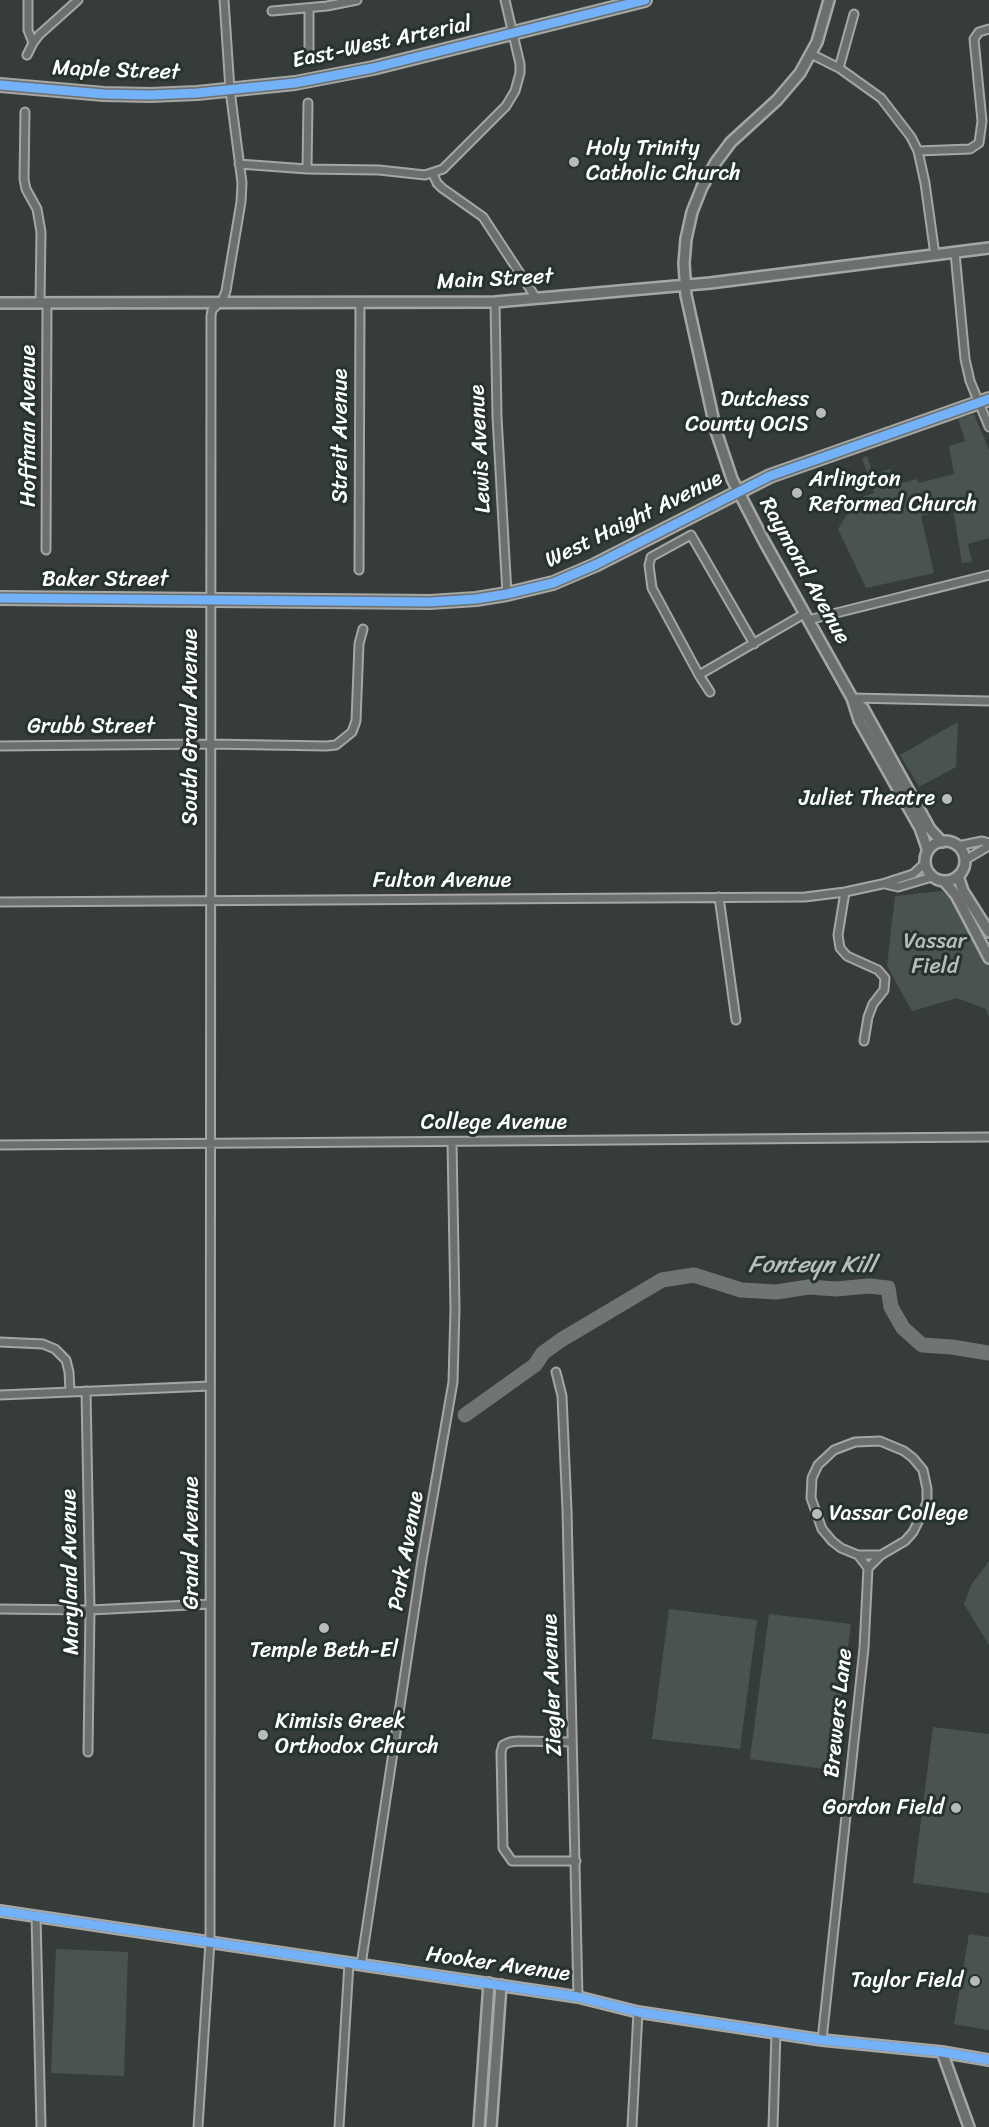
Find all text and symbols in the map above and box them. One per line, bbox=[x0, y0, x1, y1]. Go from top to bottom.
street label: East-West Arterial bbox=[290, 11, 474, 75]
street label: Maple Street bbox=[52, 56, 180, 86]
place label: Holy Trinity Catholic Church bbox=[586, 136, 741, 188]
marker: Holy Trinity Catholic Church bbox=[567, 155, 581, 169]
street label: Main Street bbox=[436, 264, 554, 296]
street label: Hoffman Avenue bbox=[16, 345, 42, 507]
street label: Streit Avenue bbox=[328, 369, 354, 503]
street label: Lewis Avenue bbox=[464, 384, 498, 514]
place label: Dutchess County OCIS bbox=[685, 387, 809, 439]
marker: Dutchess County OCIS bbox=[814, 406, 828, 420]
street label: West Haight Avenue bbox=[541, 466, 727, 574]
place label: Arlington Reformed Church bbox=[809, 467, 977, 518]
marker: Arlington Reformed Church bbox=[790, 486, 804, 500]
street label: Raymond Avenue bbox=[753, 493, 855, 649]
street label: Baker Street bbox=[42, 567, 168, 593]
street label: South Grand Avenue bbox=[178, 629, 204, 825]
street label: Grubb Street bbox=[27, 714, 155, 740]
place label: Juliet Theatre bbox=[799, 786, 935, 812]
marker: Juliet Theatre bbox=[940, 792, 954, 806]
street label: Fulton Avenue bbox=[373, 868, 511, 894]
park label: Vassar Field bbox=[904, 929, 966, 980]
street label: College Avenue bbox=[421, 1110, 567, 1136]
water label: Fonteyn Kill bbox=[748, 1252, 876, 1280]
street label: Grand Avenue bbox=[179, 1476, 205, 1610]
street label: Maryland Avenue bbox=[56, 1489, 86, 1655]
street label: Park Avenue bbox=[383, 1489, 431, 1613]
place label: Vassar College bbox=[829, 1501, 968, 1527]
marker: Vassar College bbox=[810, 1507, 824, 1521]
street label: Ziegler Avenue bbox=[537, 1613, 569, 1757]
marker: Temple Beth-El bbox=[317, 1621, 331, 1635]
place label: Temple Beth-El bbox=[250, 1638, 398, 1664]
street label: Brewers Lane bbox=[819, 1647, 859, 1779]
place label: Kimisis Greek Orthodox Church bbox=[275, 1709, 439, 1760]
marker: Kimisis Greek Orthodox Church bbox=[256, 1728, 270, 1742]
place label: Gordon Field bbox=[822, 1795, 944, 1821]
marker: Gordon Field bbox=[949, 1801, 963, 1815]
street label: Hooker Avenue bbox=[424, 1942, 572, 1988]
place label: Taylor Field bbox=[851, 1968, 963, 1994]
marker: Taylor Field bbox=[968, 1974, 982, 1988]

